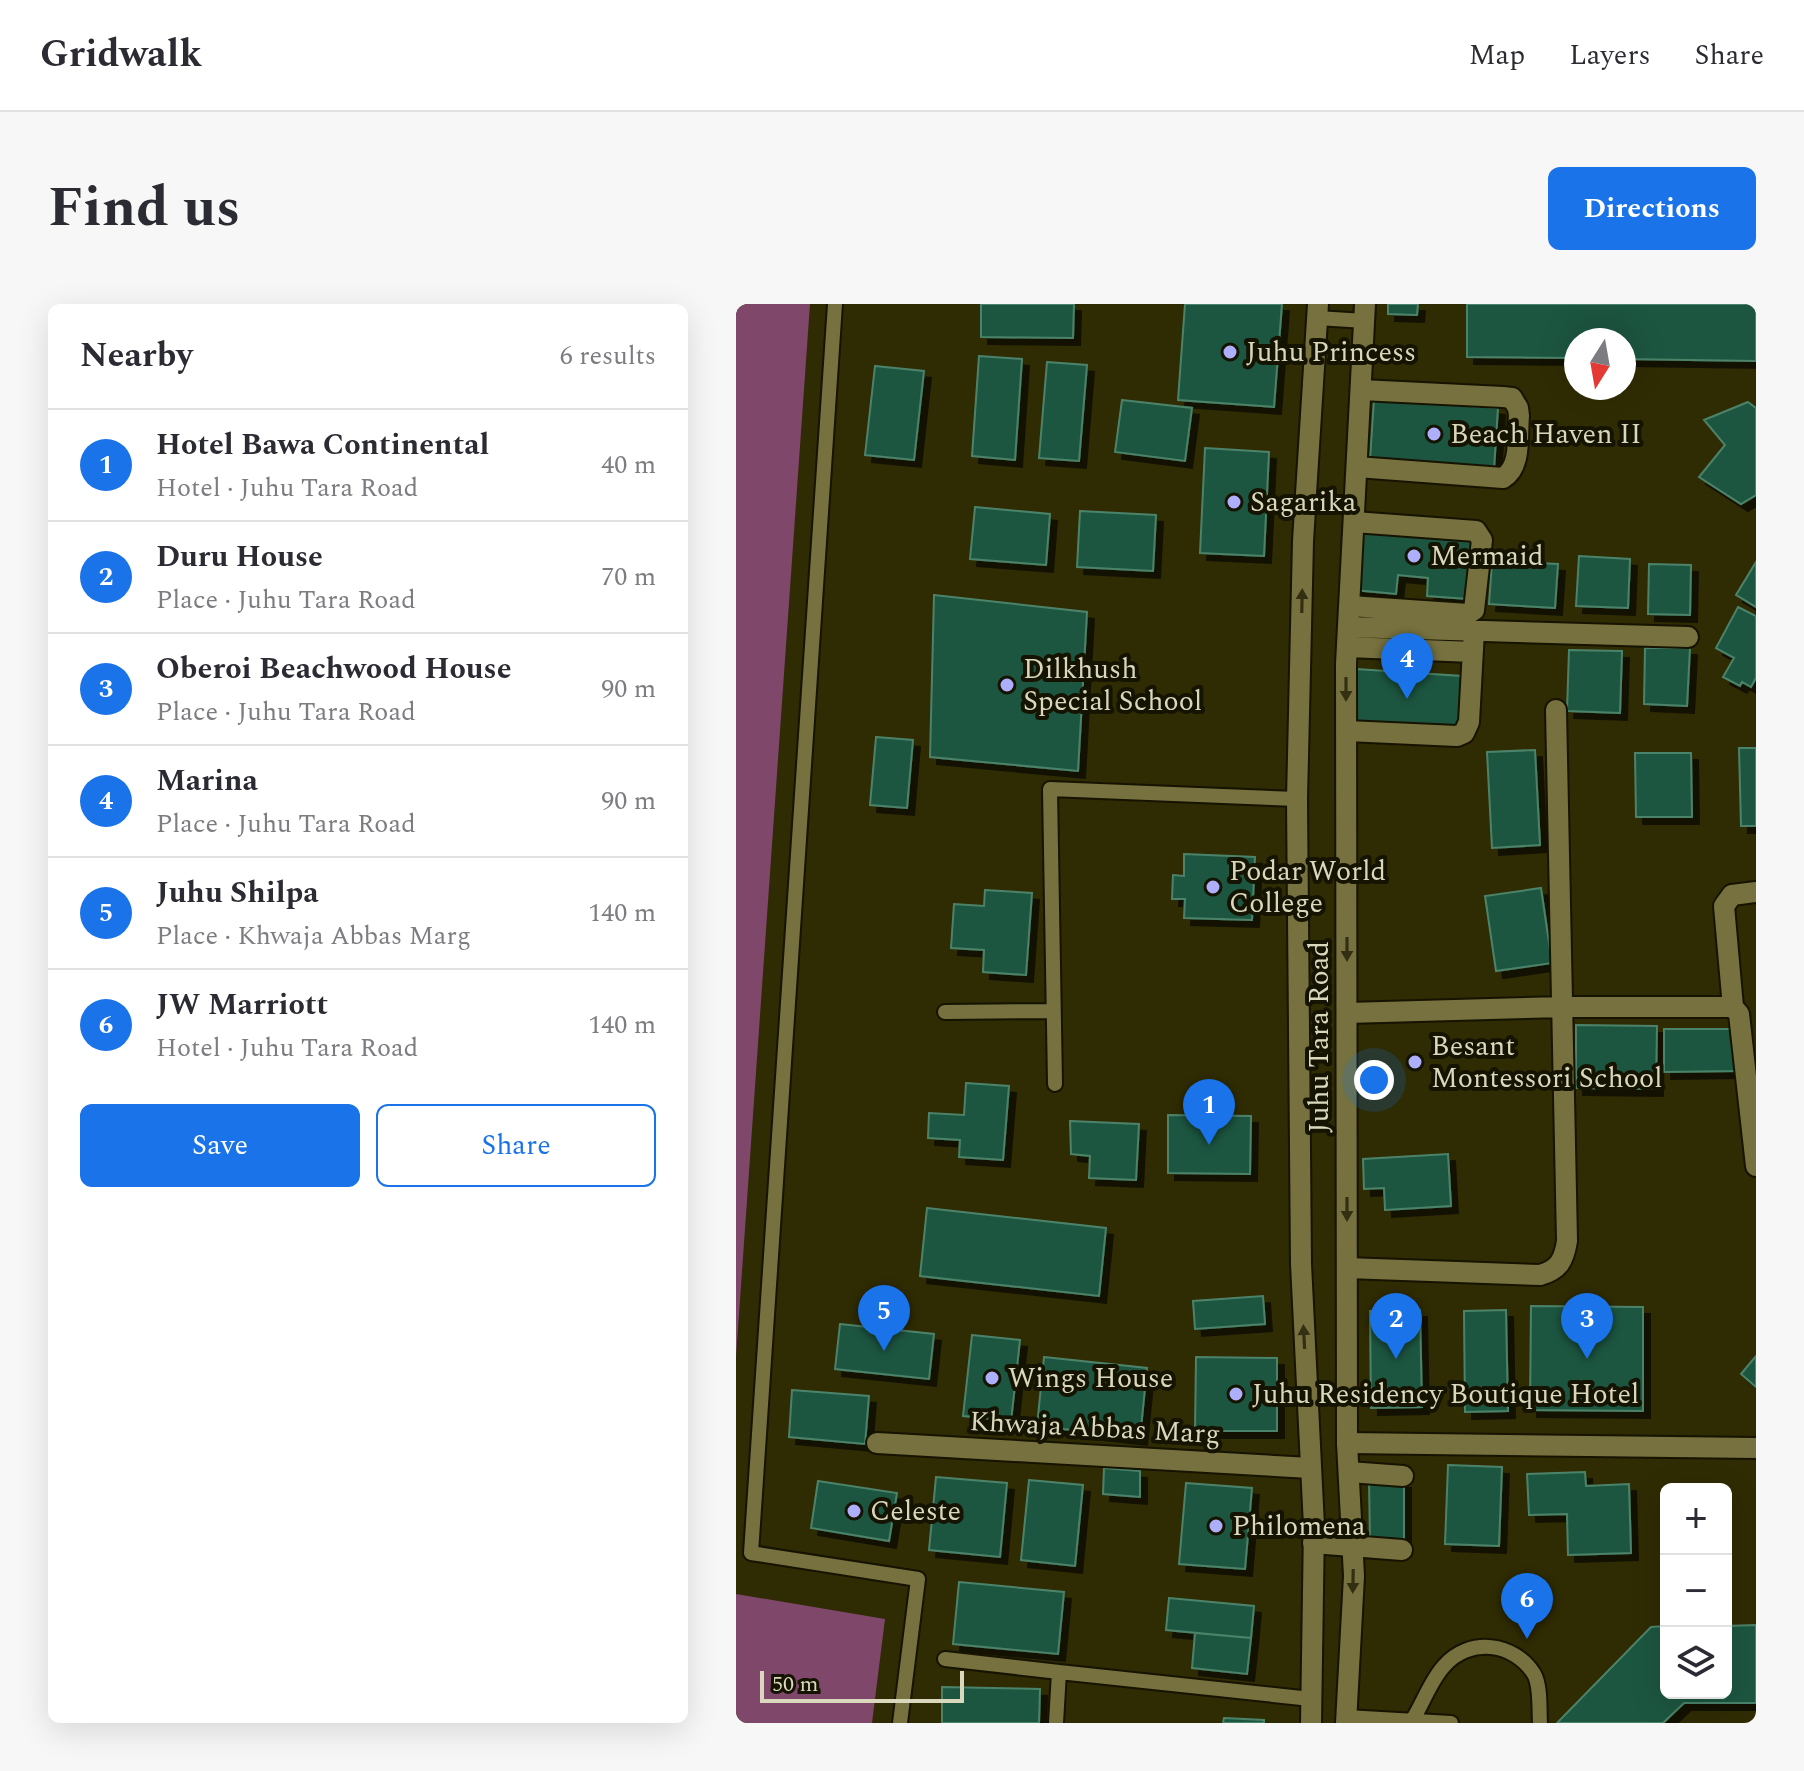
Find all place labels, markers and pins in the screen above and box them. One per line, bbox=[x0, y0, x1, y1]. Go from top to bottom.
place label: Juhu Princess bbox=[1246, 331, 1416, 374]
marker: Juhu Princess bbox=[1221, 343, 1239, 361]
place label: Beach Haven II bbox=[1450, 413, 1641, 456]
marker: Beach Haven II bbox=[1425, 425, 1443, 443]
place label: Sagarika bbox=[1250, 481, 1357, 524]
marker: Sagarika bbox=[1225, 493, 1243, 511]
place label: Mermaid bbox=[1430, 535, 1544, 578]
marker: Mermaid bbox=[1405, 547, 1423, 565]
pin: 4 bbox=[1381, 633, 1433, 699]
place label: Dilkhush Special School bbox=[1023, 648, 1202, 723]
marker: Dilkhush Special School bbox=[998, 676, 1016, 694]
place label: Podar World College bbox=[1229, 850, 1386, 925]
marker: Podar World College bbox=[1204, 878, 1222, 896]
place label: Besant Montessori School bbox=[1431, 1025, 1662, 1100]
marker: Besant Montessori School bbox=[1406, 1053, 1424, 1071]
pin: 1 bbox=[1183, 1079, 1235, 1145]
pin: 5 bbox=[858, 1285, 910, 1351]
pin: 2 bbox=[1370, 1293, 1422, 1359]
pin: 3 bbox=[1561, 1293, 1613, 1359]
place label: Wings House bbox=[1008, 1357, 1173, 1400]
marker: Wings House bbox=[983, 1369, 1001, 1387]
place label: Juhu Residency Boutique Hotel bbox=[1252, 1373, 1639, 1416]
marker: Juhu Residency Boutique Hotel bbox=[1227, 1385, 1245, 1403]
place label: Celeste bbox=[870, 1490, 961, 1533]
marker: Celeste bbox=[845, 1502, 863, 1520]
place label: Philomena bbox=[1232, 1505, 1366, 1548]
marker: Philomena bbox=[1207, 1517, 1225, 1535]
pin: 6 bbox=[1501, 1573, 1553, 1639]

